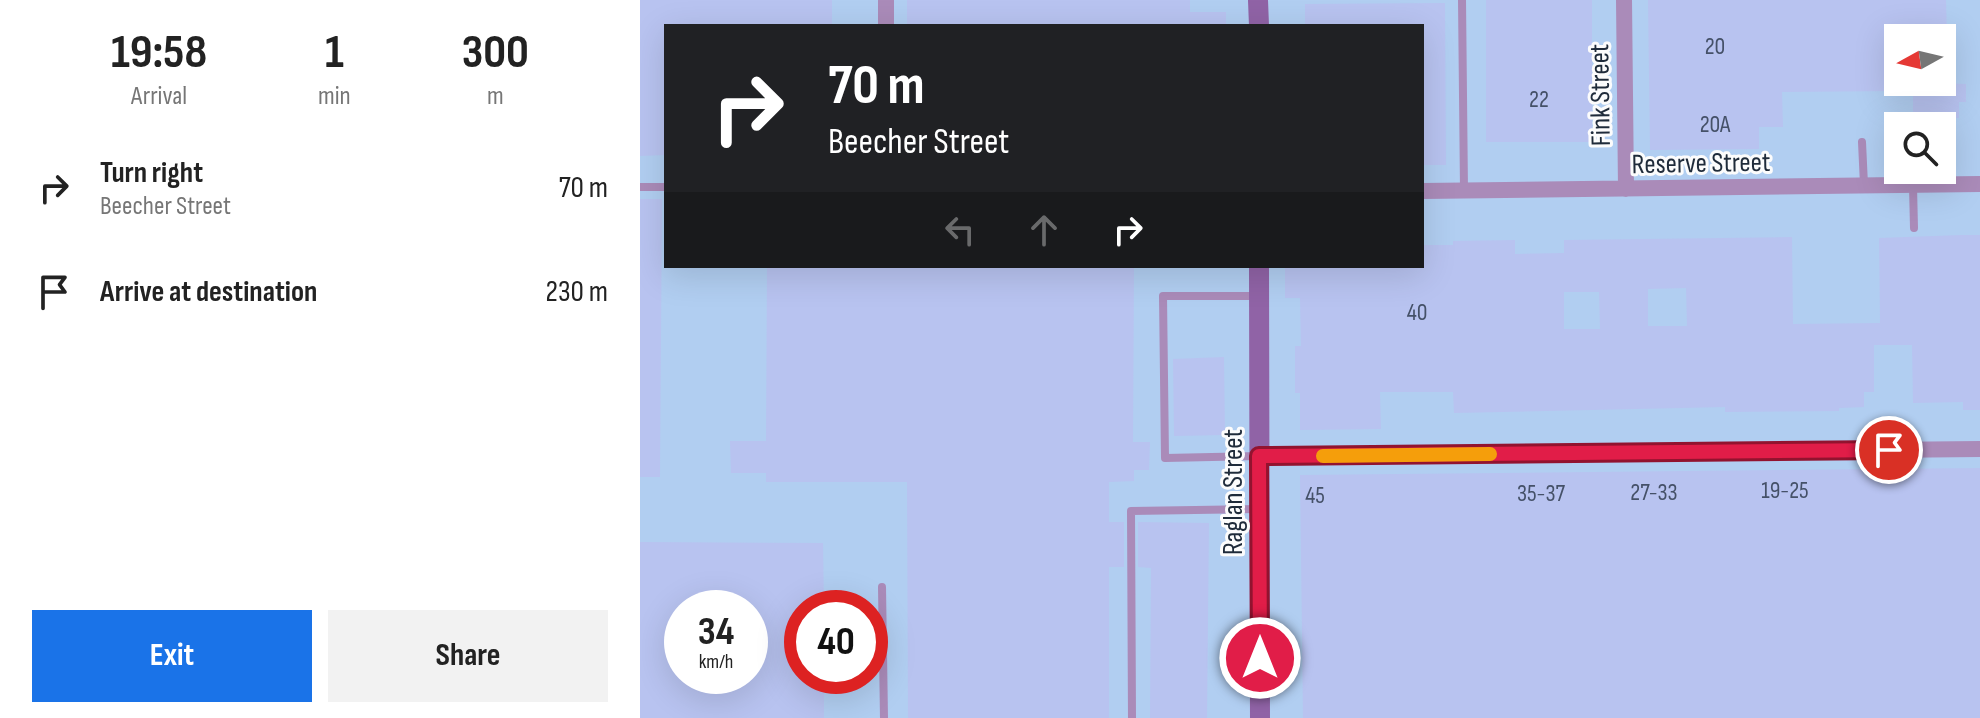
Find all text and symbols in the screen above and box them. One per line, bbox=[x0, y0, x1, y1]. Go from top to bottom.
text: 19:58 bbox=[111, 24, 207, 81]
text: 1 bbox=[325, 24, 344, 81]
text: 300 bbox=[462, 24, 529, 81]
north arrow bbox=[1884, 24, 1956, 96]
map controls bbox=[1884, 24, 1956, 184]
house number: 20 bbox=[1705, 32, 1725, 61]
street label: Fink Street bbox=[1583, 43, 1618, 146]
text: 70 m bbox=[828, 53, 925, 120]
icon: right bbox=[696, 56, 800, 160]
text: Arrival bbox=[131, 81, 187, 112]
text: min bbox=[318, 81, 351, 112]
text: m bbox=[487, 81, 504, 112]
house number: 22 bbox=[1529, 85, 1549, 114]
house number: 20A bbox=[1700, 110, 1731, 139]
button: search bbox=[1884, 112, 1956, 184]
text: Beecher Street bbox=[828, 121, 1009, 164]
street label: Reserve Street bbox=[1631, 146, 1771, 181]
text: Turn right bbox=[100, 155, 203, 191]
icon: right bbox=[32, 166, 76, 210]
text: 70 m bbox=[559, 170, 608, 206]
text: Beecher Street bbox=[100, 191, 231, 222]
icon: left bbox=[938, 208, 982, 252]
icon: ahead bbox=[1022, 208, 1066, 252]
icon: right bbox=[1106, 208, 1150, 252]
icon: arrive bbox=[32, 270, 76, 314]
text: Arrive at destination bbox=[100, 274, 317, 310]
text: 230 m bbox=[546, 274, 608, 310]
house number: 40 bbox=[1407, 298, 1427, 327]
pin bbox=[1855, 416, 1923, 484]
icon: arrive bbox=[1867, 428, 1911, 472]
street label: Raglan Street bbox=[1217, 429, 1250, 555]
house number: 19-25 bbox=[1761, 476, 1809, 505]
house number: 27-33 bbox=[1630, 478, 1678, 507]
house number: 35-37 bbox=[1517, 479, 1565, 508]
house number: 45 bbox=[1305, 481, 1325, 510]
speed limit sign: 40 bbox=[784, 590, 888, 694]
text: 34 bbox=[698, 608, 734, 656]
button: Exit bbox=[32, 610, 312, 702]
button: Share bbox=[328, 610, 608, 702]
position arrow bbox=[1218, 616, 1302, 700]
text: km/h bbox=[699, 650, 733, 674]

